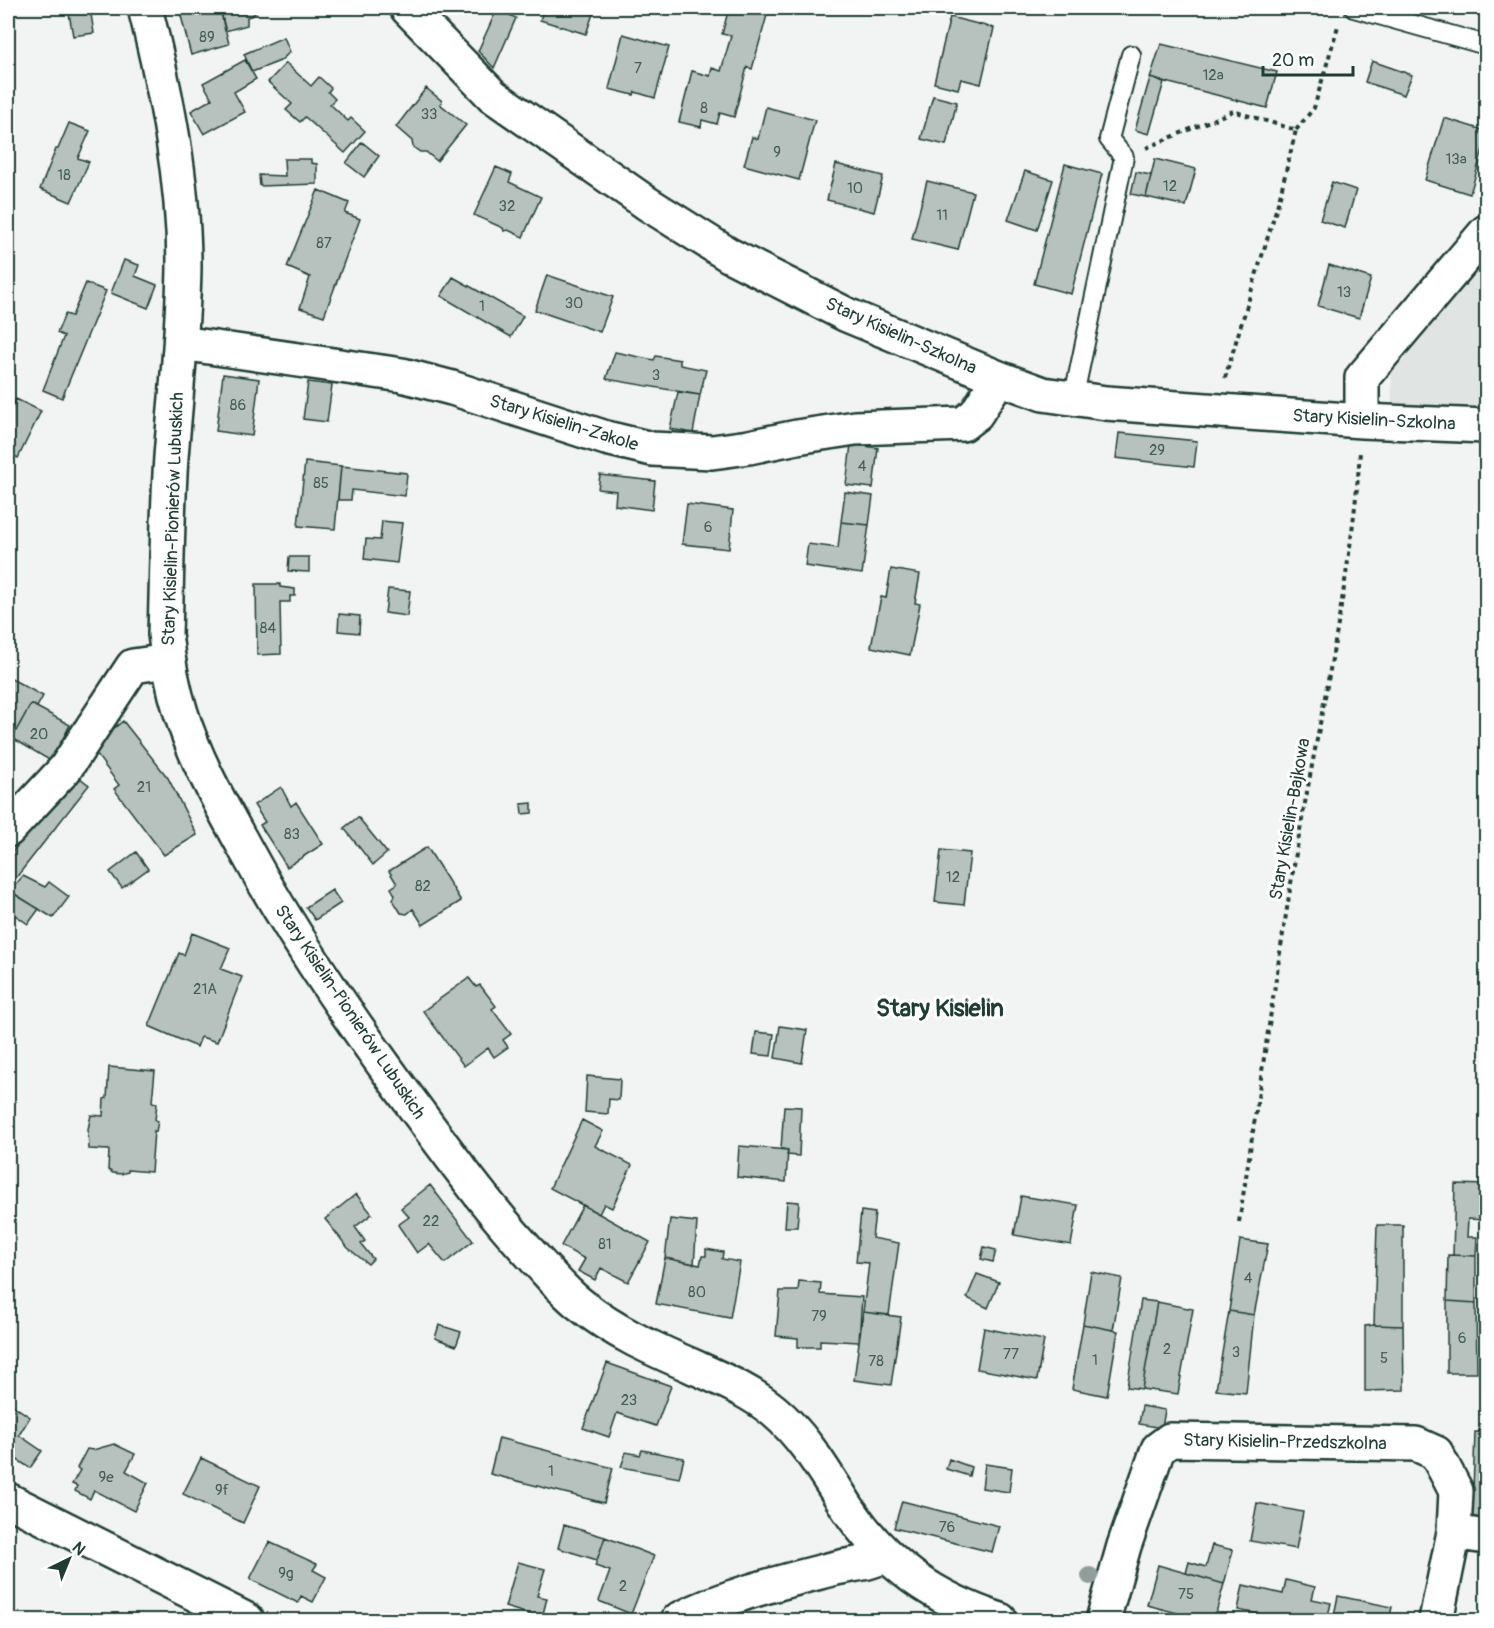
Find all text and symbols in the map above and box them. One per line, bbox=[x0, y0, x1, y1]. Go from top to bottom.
house number: 89 bbox=[199, 28, 215, 47]
scale bar bbox=[1263, 39, 1353, 77]
text: 20 m bbox=[1272, 49, 1314, 72]
house number: 7 bbox=[634, 59, 642, 78]
house number: 12a bbox=[1202, 66, 1224, 85]
house number: 8 bbox=[700, 99, 708, 118]
house number: 33 bbox=[421, 105, 437, 124]
house number: 9 bbox=[773, 143, 781, 162]
house number: 13a bbox=[1445, 150, 1467, 169]
house number: 18 bbox=[57, 166, 71, 185]
house number: 12 bbox=[1163, 177, 1177, 196]
house number: 10 bbox=[847, 179, 863, 198]
house number: 32 bbox=[499, 197, 515, 216]
house number: 11 bbox=[936, 206, 948, 225]
house number: 87 bbox=[316, 234, 332, 253]
house number: 13 bbox=[1337, 283, 1351, 302]
street label: Stary Kisielin-Szkolna bbox=[822, 292, 980, 380]
house number: 30 bbox=[565, 294, 583, 313]
house number: 1 bbox=[479, 297, 485, 316]
house number: 3 bbox=[652, 366, 660, 385]
street label: Stary Kisielin-Zakole bbox=[487, 389, 641, 457]
street label: Stary Kisielin-Pionierów Lubuskich bbox=[157, 392, 189, 646]
house number: 86 bbox=[230, 396, 246, 415]
street label: Stary Kisielin-Szkolna bbox=[1292, 404, 1456, 436]
house number: 29 bbox=[1149, 441, 1165, 460]
house number: 4 bbox=[858, 457, 867, 476]
house number: 85 bbox=[313, 474, 329, 493]
house number: 6 bbox=[704, 518, 712, 537]
house number: 84 bbox=[260, 619, 276, 638]
house number: 20 bbox=[30, 725, 48, 744]
street label: Stary Kisielin-Bajkowa bbox=[1264, 736, 1316, 902]
house number: 21 bbox=[137, 778, 151, 797]
house number: 83 bbox=[284, 825, 300, 844]
house number: 12 bbox=[946, 868, 960, 887]
house number: 82 bbox=[415, 877, 431, 896]
street label: Stary Kisielin-Pionierów Lubuskich bbox=[270, 900, 430, 1124]
house number: 21A bbox=[193, 980, 217, 999]
district label: Stary Kisielin bbox=[876, 994, 1004, 1023]
house number: 22 bbox=[423, 1212, 439, 1231]
house number: 81 bbox=[598, 1235, 612, 1254]
house number: 4 bbox=[1244, 1269, 1253, 1288]
house number: 80 bbox=[688, 1283, 706, 1302]
house number: 79 bbox=[811, 1307, 827, 1326]
house number: 6 bbox=[1458, 1329, 1466, 1348]
house number: 2 bbox=[1163, 1340, 1171, 1359]
house number: 3 bbox=[1232, 1343, 1240, 1362]
house number: 77 bbox=[1003, 1345, 1019, 1364]
house number: 5 bbox=[1380, 1349, 1388, 1368]
house number: 1 bbox=[1092, 1351, 1098, 1370]
house number: 78 bbox=[868, 1352, 884, 1371]
house number: 23 bbox=[621, 1391, 637, 1410]
street label: Stary Kisielin-Przedszkolna bbox=[1183, 1429, 1387, 1455]
house number: 1 bbox=[548, 1462, 554, 1481]
house number: 9e bbox=[98, 1468, 114, 1487]
house number: 9f bbox=[215, 1481, 229, 1500]
house number: 76 bbox=[939, 1518, 955, 1537]
north arrow bbox=[39, 1529, 99, 1589]
text: N bbox=[68, 1538, 89, 1560]
house number: 9g bbox=[278, 1564, 294, 1583]
house number: 2 bbox=[619, 1577, 627, 1596]
house number: 75 bbox=[1178, 1585, 1194, 1604]

